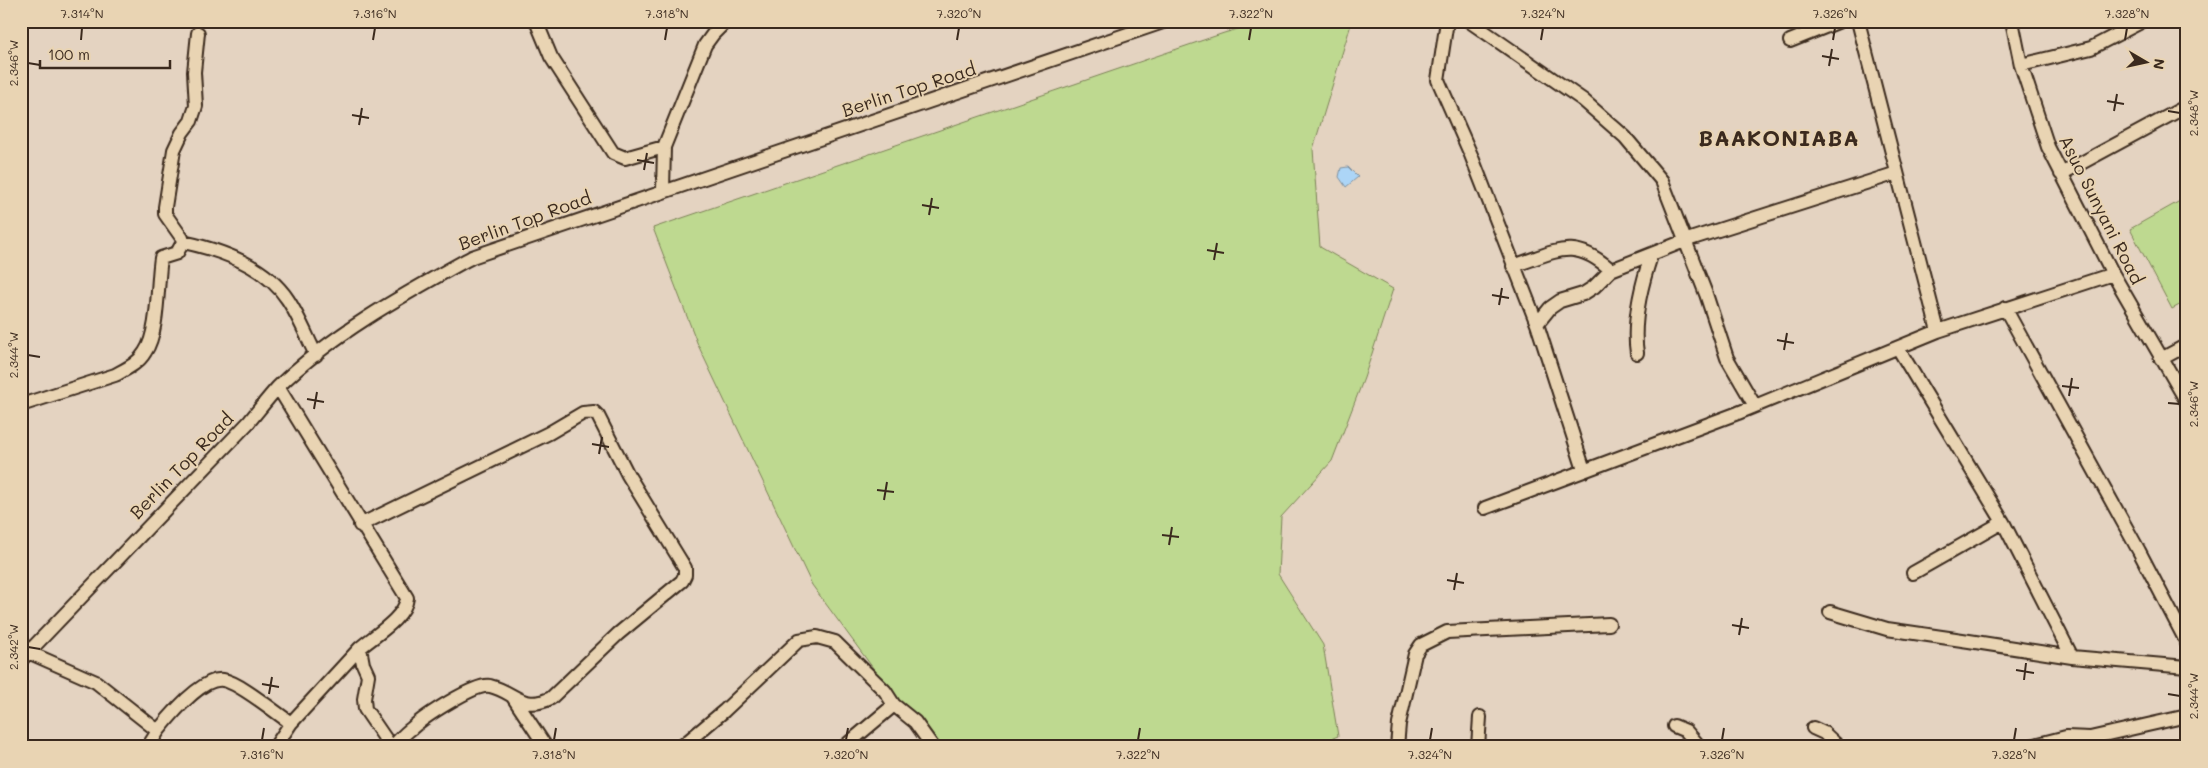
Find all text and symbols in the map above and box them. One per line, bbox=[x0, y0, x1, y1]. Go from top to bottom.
text: 7.314°N bbox=[60, 5, 104, 21]
text: 7.316°N bbox=[353, 5, 397, 21]
text: 7.318°N bbox=[645, 5, 689, 21]
text: 7.320°N bbox=[937, 5, 981, 21]
text: 7.322°N bbox=[1229, 5, 1273, 21]
text: 7.324°N bbox=[1521, 5, 1565, 21]
text: 7.326°N bbox=[1813, 5, 1857, 21]
text: 7.328°N bbox=[2105, 5, 2149, 21]
scale bar bbox=[40, 38, 170, 70]
north arrow bbox=[2120, 38, 2170, 88]
text: 2.346°W bbox=[5, 40, 21, 86]
text: 100 m bbox=[48, 44, 90, 64]
street label: Berlin Top Road bbox=[839, 56, 979, 122]
text: N bbox=[2149, 57, 2170, 71]
text: 2.348°W bbox=[2185, 90, 2201, 136]
district label: BAAKONIABA bbox=[1698, 123, 1860, 152]
street label: Asuo Sunyani Road bbox=[2054, 131, 2150, 288]
street label: Berlin Top Road bbox=[455, 185, 594, 255]
text: 2.344°W bbox=[5, 332, 21, 378]
text: 2.346°W bbox=[2185, 381, 2201, 427]
street label: Berlin Top Road bbox=[124, 407, 238, 524]
text: 2.342°W bbox=[5, 624, 21, 670]
text: 2.344°W bbox=[2185, 673, 2201, 719]
text: 7.316°N bbox=[240, 746, 284, 762]
text: 7.318°N bbox=[532, 746, 576, 762]
text: 7.320°N bbox=[824, 746, 868, 762]
text: 7.322°N bbox=[1116, 746, 1160, 762]
text: 7.324°N bbox=[1408, 746, 1452, 762]
text: 7.326°N bbox=[1700, 746, 1744, 762]
text: 7.328°N bbox=[1992, 746, 2036, 762]

